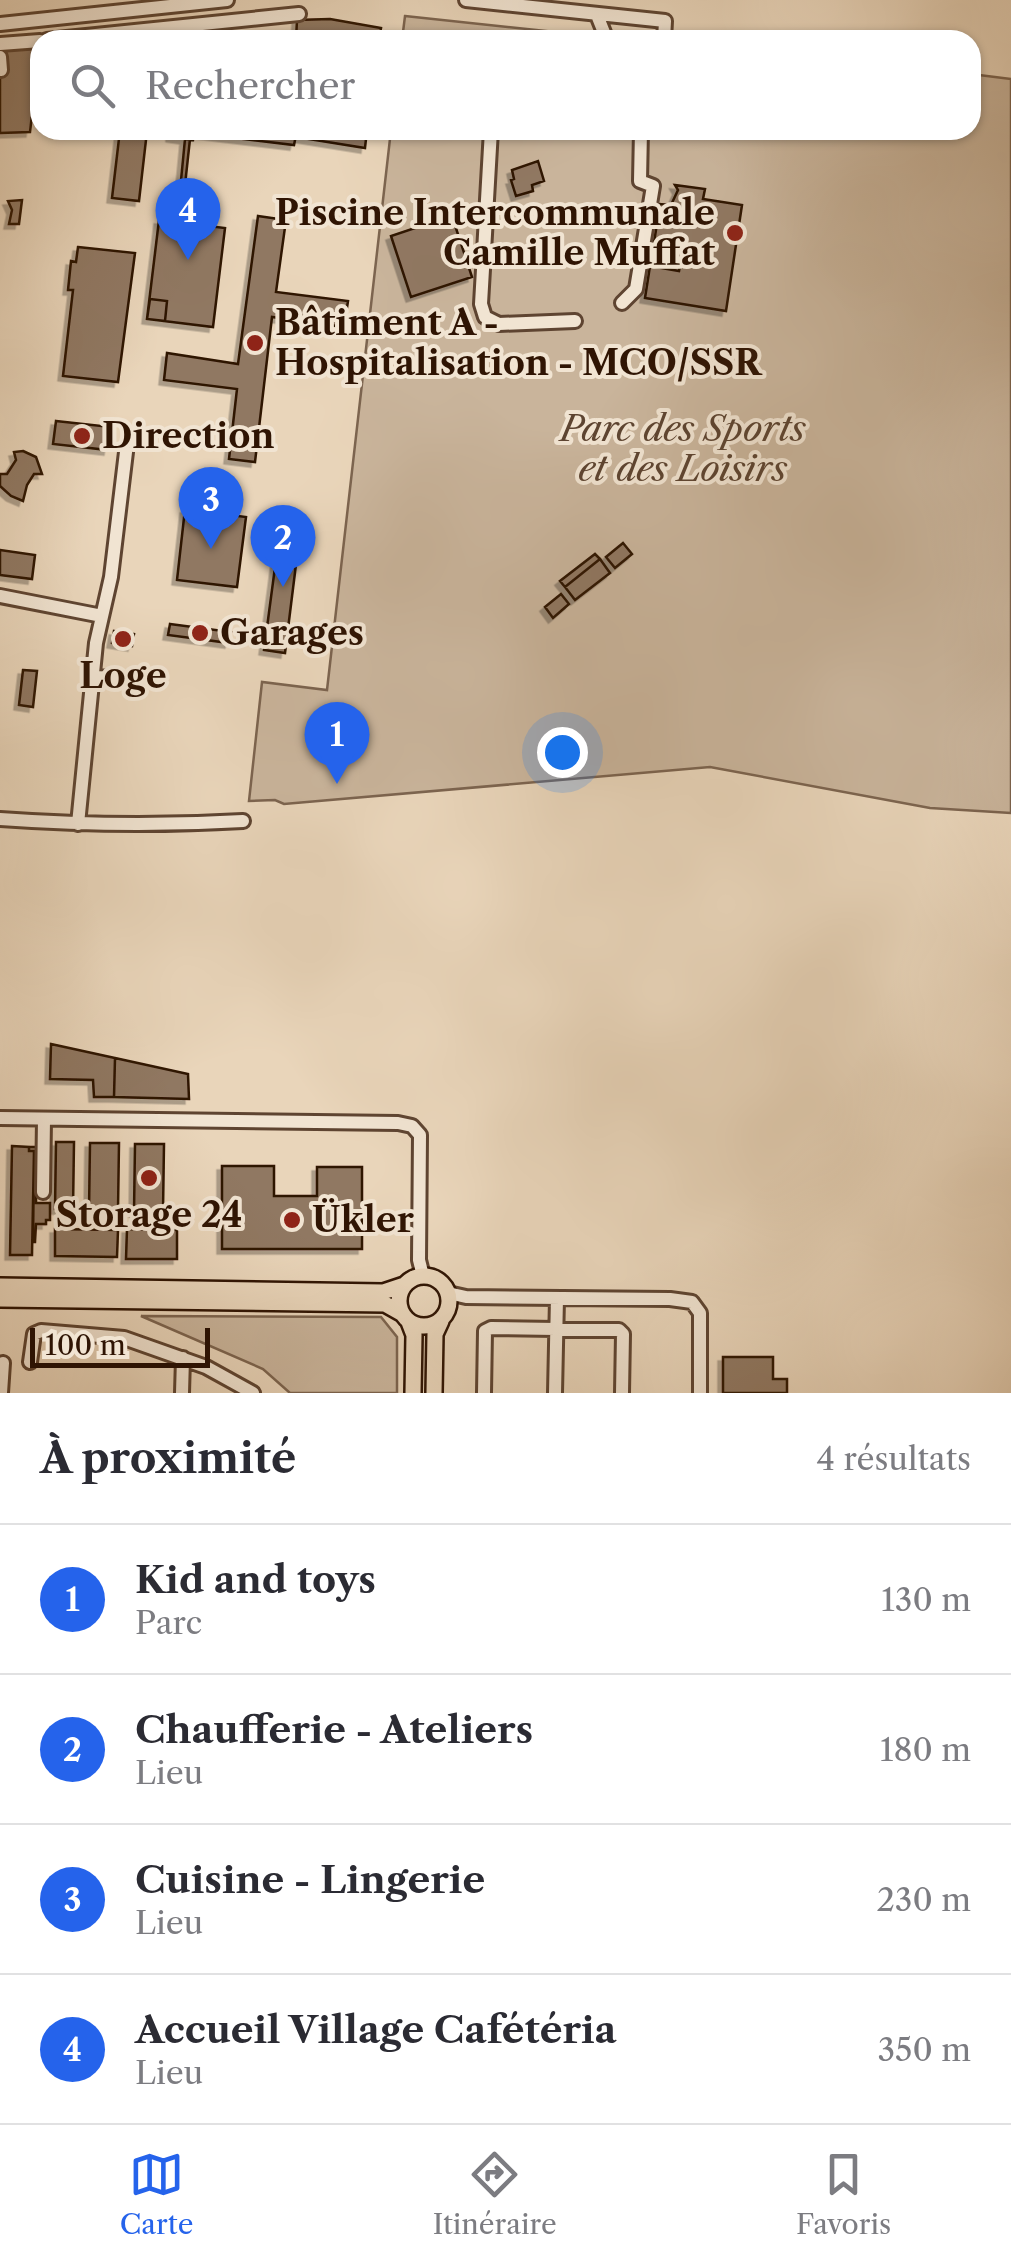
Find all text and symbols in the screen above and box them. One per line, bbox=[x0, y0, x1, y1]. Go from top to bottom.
search box bbox=[30, 30, 981, 140]
icon: search bbox=[65, 58, 120, 113]
text: Rechercher bbox=[145, 62, 355, 109]
pin: 4 bbox=[156, 178, 220, 260]
place label: Piscine Intercommunale Camille Muffat bbox=[275, 191, 715, 274]
marker: Piscine Intercommunale Camille Muffat bbox=[724, 222, 746, 244]
place label: Bâtiment A - Hospitalisation - MCO/SSR bbox=[275, 301, 763, 384]
marker: Bâtiment A - Hospitalisation - MCO/SSR bbox=[244, 332, 266, 354]
park label: Parc des Sports et des Loisirs bbox=[557, 407, 806, 490]
place label: Direction bbox=[102, 414, 275, 457]
marker: Direction bbox=[71, 425, 93, 447]
pin: 3 bbox=[178, 466, 244, 549]
pin: 2 bbox=[250, 504, 316, 587]
place label: Garages bbox=[220, 611, 364, 654]
marker: Garages bbox=[189, 622, 211, 644]
marker: Loge bbox=[112, 628, 134, 650]
place label: Loge bbox=[79, 654, 167, 697]
pin: 1 bbox=[304, 702, 370, 784]
your location bbox=[537, 727, 588, 778]
marker: Storage 24 bbox=[138, 1167, 160, 1189]
place label: Storage 24 bbox=[56, 1193, 242, 1236]
place label: Ükler bbox=[312, 1198, 414, 1241]
marker: Ükler bbox=[281, 1209, 303, 1231]
scale bar bbox=[30, 1323, 210, 1368]
text: 100 m bbox=[45, 1328, 126, 1362]
text: À proximité bbox=[40, 1432, 296, 1484]
text: 4 résultats bbox=[816, 1439, 971, 1478]
text: Kid and toys bbox=[135, 1556, 376, 1603]
text: 1 bbox=[65, 1580, 80, 1619]
text: 130 m bbox=[881, 1580, 971, 1619]
text: Parc bbox=[135, 1603, 202, 1642]
text: Chaufferie - Ateliers bbox=[135, 1706, 533, 1753]
text: 2 bbox=[63, 1730, 82, 1769]
text: 180 m bbox=[880, 1730, 971, 1769]
text: Lieu bbox=[135, 1753, 203, 1792]
text: Cuisine - Lingerie bbox=[135, 1856, 485, 1903]
text: 3 bbox=[63, 1880, 82, 1919]
text: 230 m bbox=[876, 1880, 971, 1919]
text: Lieu bbox=[135, 1903, 203, 1942]
text: Accueil Village Cafétéria bbox=[135, 2006, 617, 2053]
text: 4 bbox=[63, 2030, 82, 2069]
text: 350 m bbox=[877, 2030, 971, 2069]
text: Lieu bbox=[135, 2053, 203, 2092]
tab: Carte bbox=[120, 2147, 193, 2241]
tab: Itinéraire bbox=[433, 2147, 557, 2241]
tab: Favoris bbox=[796, 2147, 891, 2241]

